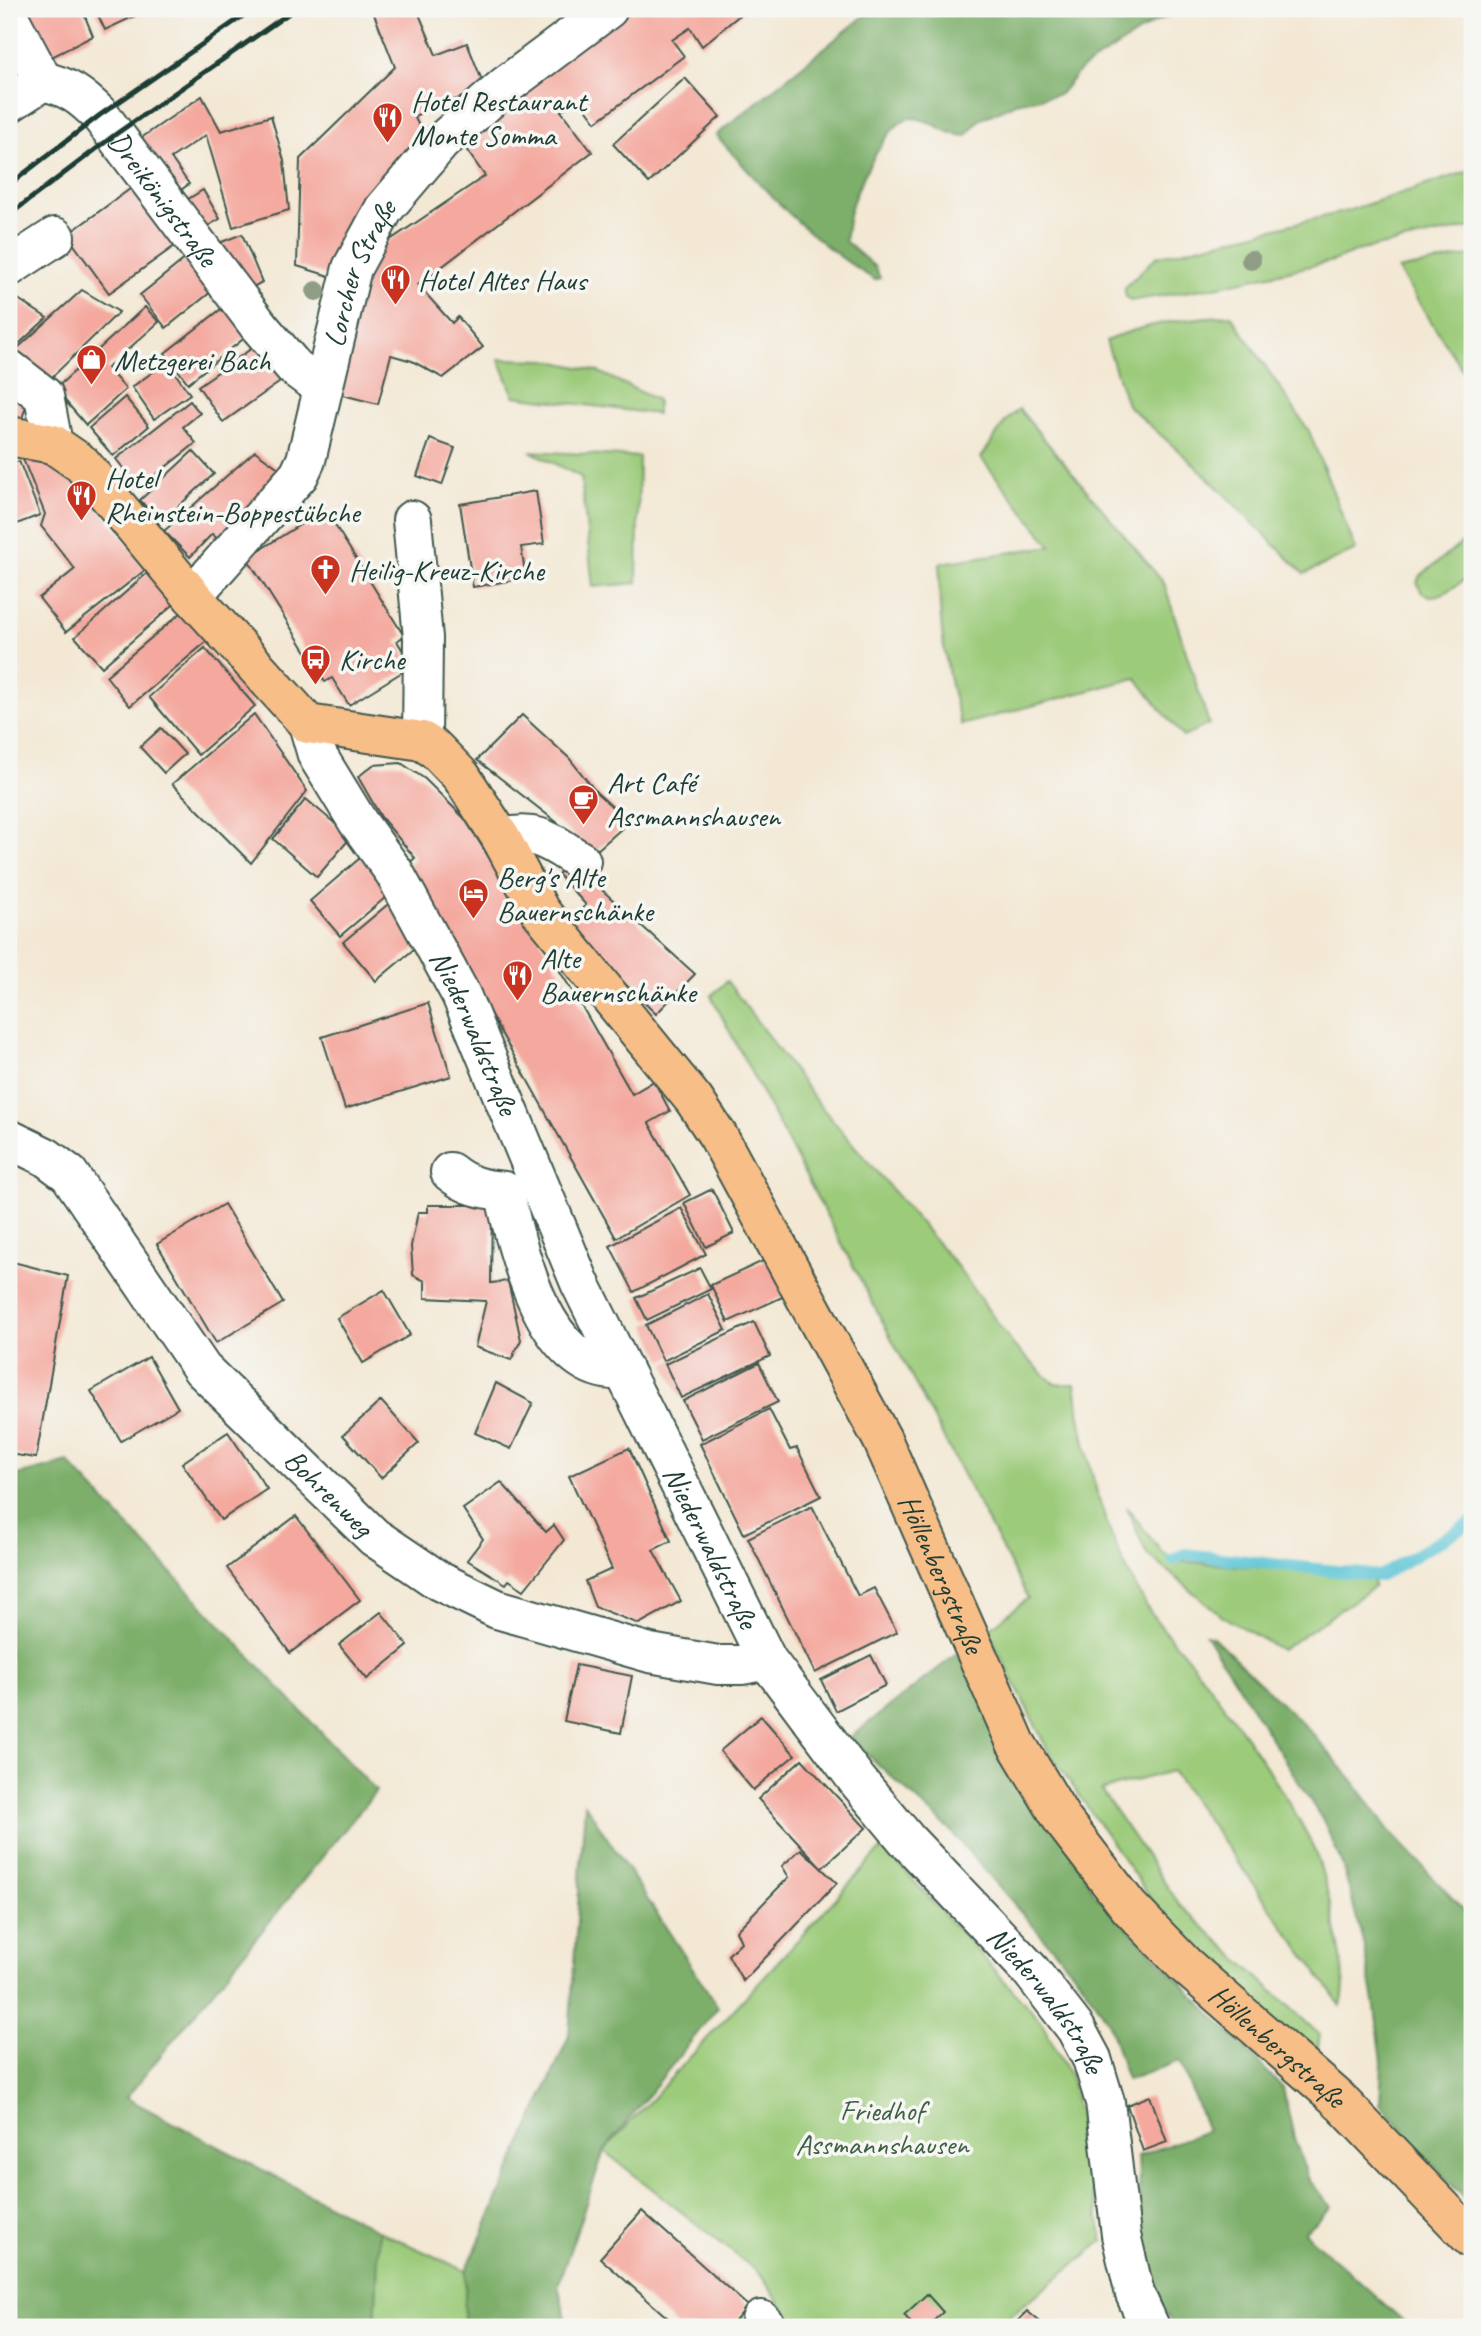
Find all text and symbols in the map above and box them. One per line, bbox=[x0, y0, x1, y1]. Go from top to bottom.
place label: Hotel Restaurant Monte Somma bbox=[411, 82, 589, 154]
restaurant icon: Hotel Restaurant Monte Somma bbox=[371, 101, 405, 145]
street label: Dreikönigstraße bbox=[100, 124, 228, 276]
street label: Lorcher Straße bbox=[315, 189, 405, 350]
place label: Hotel Altes Haus bbox=[418, 261, 589, 299]
restaurant icon: Hotel Altes Haus bbox=[378, 263, 412, 307]
place label: Metzgerei Bach bbox=[114, 341, 271, 379]
shop icon: Metzgerei Bach bbox=[74, 343, 108, 387]
place label: Hotel Rheinstein-Boppestübche bbox=[105, 459, 362, 531]
restaurant icon: Hotel Rheinstein-Boppestübche bbox=[65, 478, 99, 522]
place label: Heilig-Kreuz-Kirche bbox=[349, 551, 546, 589]
church icon: Heilig-Kreuz-Kirche bbox=[309, 553, 343, 597]
place label: Kirche bbox=[339, 640, 407, 678]
bus stop icon: Kirche bbox=[299, 642, 333, 686]
place label: Art Café Assmannshausen bbox=[607, 763, 781, 835]
cafe icon: Art Café Assmannshausen bbox=[567, 782, 601, 826]
place label: Berg's Alte Bauernschänke bbox=[497, 858, 655, 930]
hotel icon: Berg's Alte Bauernschänke bbox=[457, 877, 491, 921]
place label: Alte Bauernschänke bbox=[540, 939, 698, 1011]
street label: Niederwaldstraße bbox=[421, 943, 528, 1122]
restaurant icon: Alte Bauernschänke bbox=[500, 958, 534, 1002]
street label: Bohrenweg bbox=[276, 1441, 383, 1547]
street label: Niederwaldstraße bbox=[655, 1460, 768, 1637]
street label: Höllenbergstraße bbox=[890, 1488, 994, 1661]
street label: Niederwaldstraße bbox=[979, 1917, 1115, 2080]
street label: Höllenbergstraße bbox=[1201, 1976, 1357, 2117]
park label: Friedhof Assmannshausen bbox=[796, 2091, 970, 2163]

